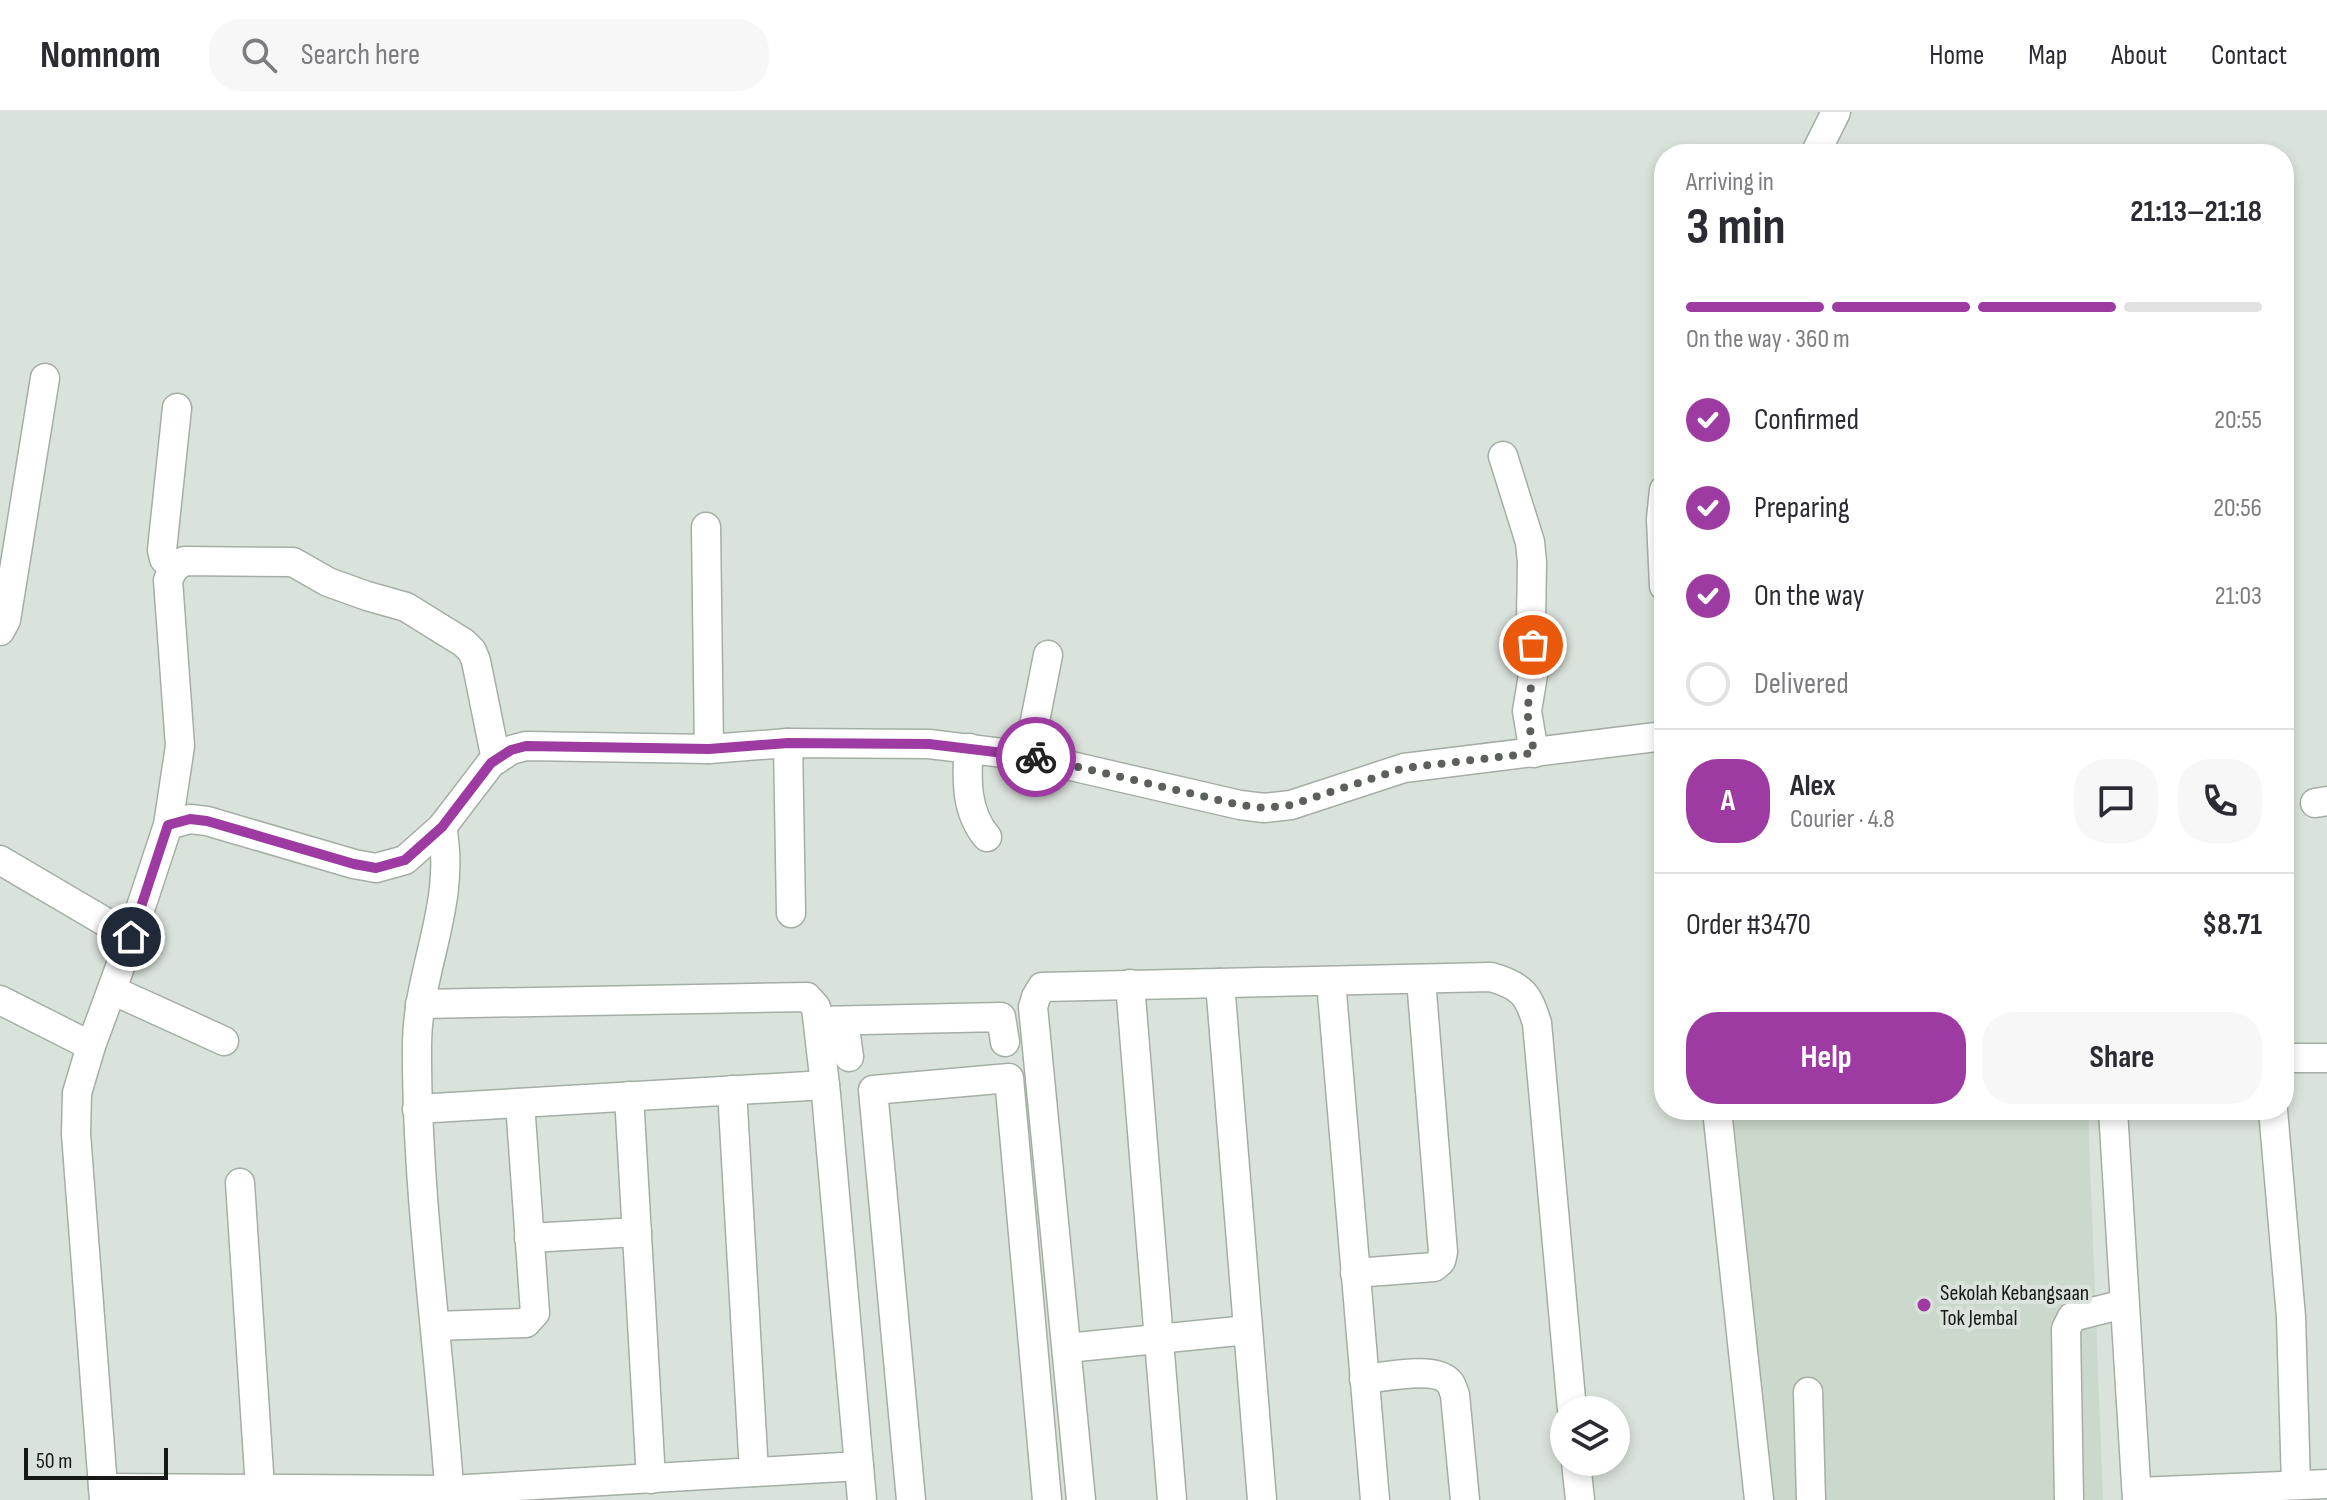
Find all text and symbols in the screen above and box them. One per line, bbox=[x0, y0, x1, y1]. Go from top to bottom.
search box bbox=[209, 19, 769, 91]
text: Nomnom bbox=[40, 33, 161, 78]
icon: search bbox=[237, 33, 281, 77]
text: Search here bbox=[301, 37, 420, 73]
text: Home bbox=[1929, 39, 1984, 72]
text: Map bbox=[2028, 39, 2067, 72]
text: About bbox=[2111, 39, 2167, 72]
text: Contact bbox=[2211, 39, 2287, 72]
text: Arriving in bbox=[1686, 167, 1774, 198]
text: 21:13–21:18 bbox=[2130, 194, 2262, 230]
text: 3 min bbox=[1686, 196, 1786, 259]
text: On the way · 360 m bbox=[1686, 324, 1850, 355]
icon: check bbox=[1686, 398, 1730, 442]
text: Confirmed bbox=[1754, 402, 1859, 438]
text: 20:55 bbox=[2214, 405, 2262, 436]
icon: check bbox=[1686, 486, 1730, 530]
text: Preparing bbox=[1754, 490, 1850, 526]
text: 20:56 bbox=[2213, 493, 2262, 524]
icon: check bbox=[1686, 574, 1730, 618]
text: On the way bbox=[1754, 578, 1864, 614]
text: 21:03 bbox=[2215, 581, 2262, 612]
pin bbox=[1499, 611, 1567, 679]
icon: bag bbox=[1511, 623, 1555, 667]
text: Delivered bbox=[1754, 666, 1849, 702]
courier bbox=[996, 717, 1076, 797]
icon: bike bbox=[1014, 735, 1058, 779]
button: chat bbox=[2074, 759, 2158, 843]
button: phone bbox=[2178, 759, 2262, 843]
text: Alex bbox=[1790, 768, 1836, 804]
text: A bbox=[1721, 783, 1735, 819]
text: Courier · 4.8 bbox=[1790, 804, 1895, 835]
pin bbox=[97, 903, 165, 971]
text: Order #3470 bbox=[1686, 907, 1811, 943]
text: $8.71 bbox=[2202, 907, 2262, 943]
icon: home bbox=[109, 915, 153, 959]
button: Help bbox=[1686, 1012, 1966, 1104]
button: Share bbox=[1982, 1012, 2262, 1104]
place label: Sekolah Kebangsaan Tok Jembal bbox=[1940, 1280, 2089, 1332]
marker: Sekolah Kebangsaan Tok Jembal bbox=[1915, 1296, 1933, 1314]
map controls bbox=[1550, 1396, 1630, 1476]
button: layers bbox=[1550, 1396, 1630, 1476]
scale bar bbox=[24, 1444, 168, 1480]
text: 50 m bbox=[36, 1448, 72, 1475]

